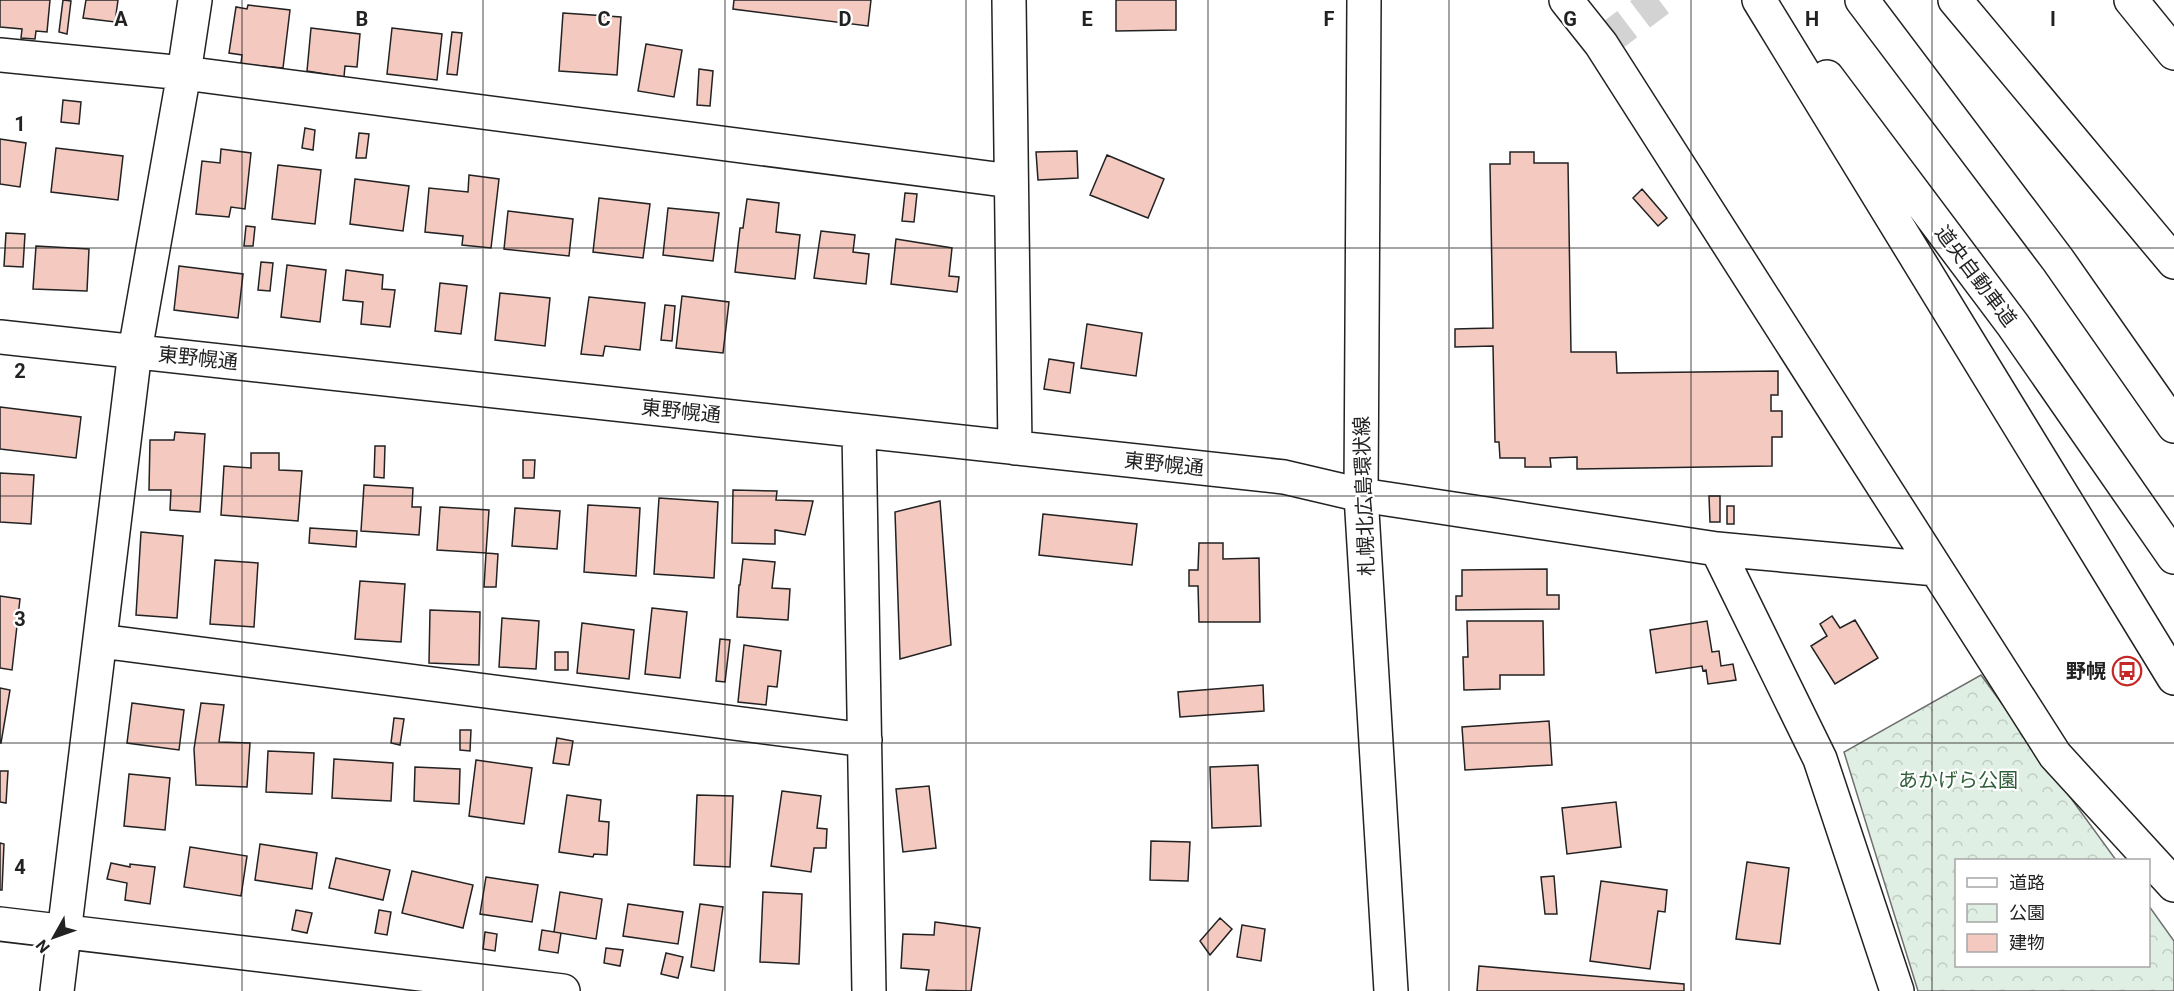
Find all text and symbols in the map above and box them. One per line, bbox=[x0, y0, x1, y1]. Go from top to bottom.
text: A bbox=[114, 7, 128, 31]
text: B bbox=[356, 7, 368, 31]
text: C bbox=[597, 7, 611, 31]
text: D bbox=[839, 7, 852, 31]
text: E bbox=[1081, 7, 1093, 31]
text: F bbox=[1324, 7, 1335, 31]
text: G bbox=[1563, 7, 1577, 31]
text: H bbox=[1805, 7, 1819, 31]
text: I bbox=[2050, 7, 2056, 31]
text: 1 bbox=[14, 112, 26, 136]
street label: 道央自動車道 bbox=[1930, 221, 2022, 331]
street label: 東野幌通 bbox=[157, 342, 239, 374]
text: 2 bbox=[14, 359, 26, 383]
street label: 東野幌通 bbox=[640, 395, 722, 427]
street label: 札幌北広島環状線 bbox=[1349, 416, 1379, 576]
street label: 東野幌通 bbox=[1123, 448, 1205, 480]
text: 3 bbox=[14, 607, 26, 631]
bus stop icon: 野幌 bbox=[2111, 655, 2143, 687]
place label: 野幌 bbox=[2066, 659, 2106, 683]
park label: あかげら公園 bbox=[1898, 768, 2018, 792]
text: 4 bbox=[14, 855, 26, 879]
legend bbox=[1955, 859, 2150, 967]
text: 道路 bbox=[2009, 872, 2045, 893]
text: 公園 bbox=[2009, 902, 2045, 923]
north arrow bbox=[24, 907, 84, 967]
text: 建物 bbox=[2009, 932, 2045, 953]
text: N bbox=[32, 936, 54, 957]

